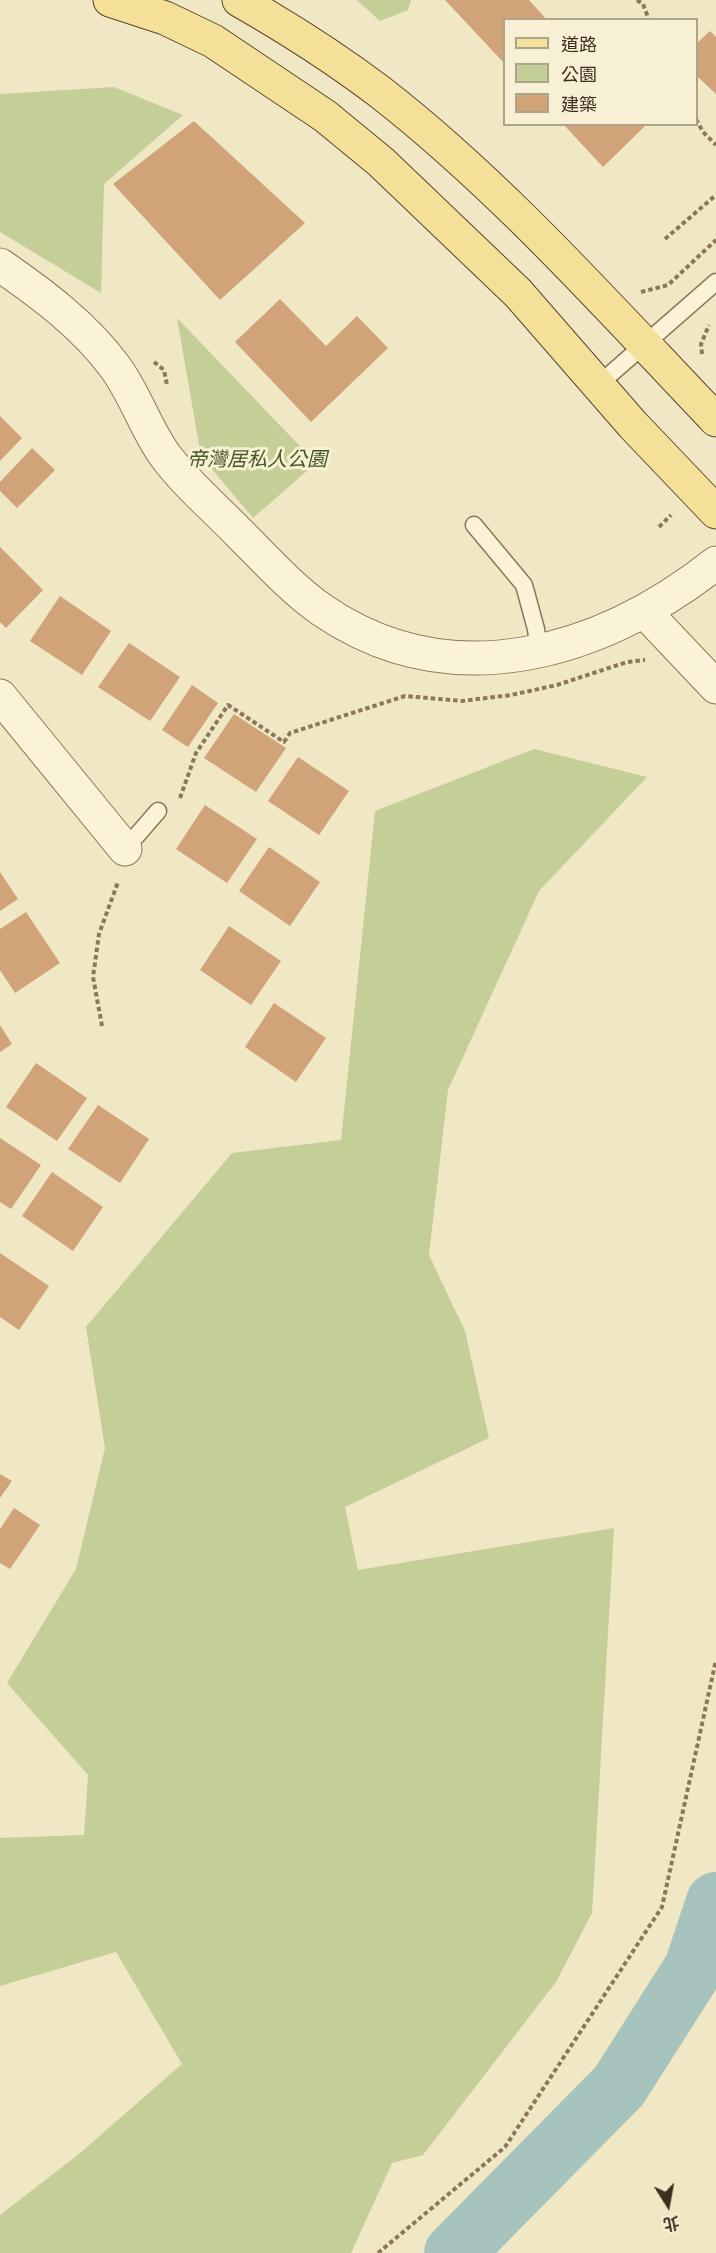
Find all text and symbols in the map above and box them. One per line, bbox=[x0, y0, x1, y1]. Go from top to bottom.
legend bbox=[503, 18, 698, 126]
text: 道路 bbox=[561, 34, 597, 55]
text: 公園 bbox=[561, 64, 597, 85]
text: 建築 bbox=[561, 94, 597, 115]
park label: 帝灣居私人公園 bbox=[187, 448, 327, 472]
north arrow bbox=[638, 2175, 698, 2235]
text: 北 bbox=[662, 2212, 681, 2234]

